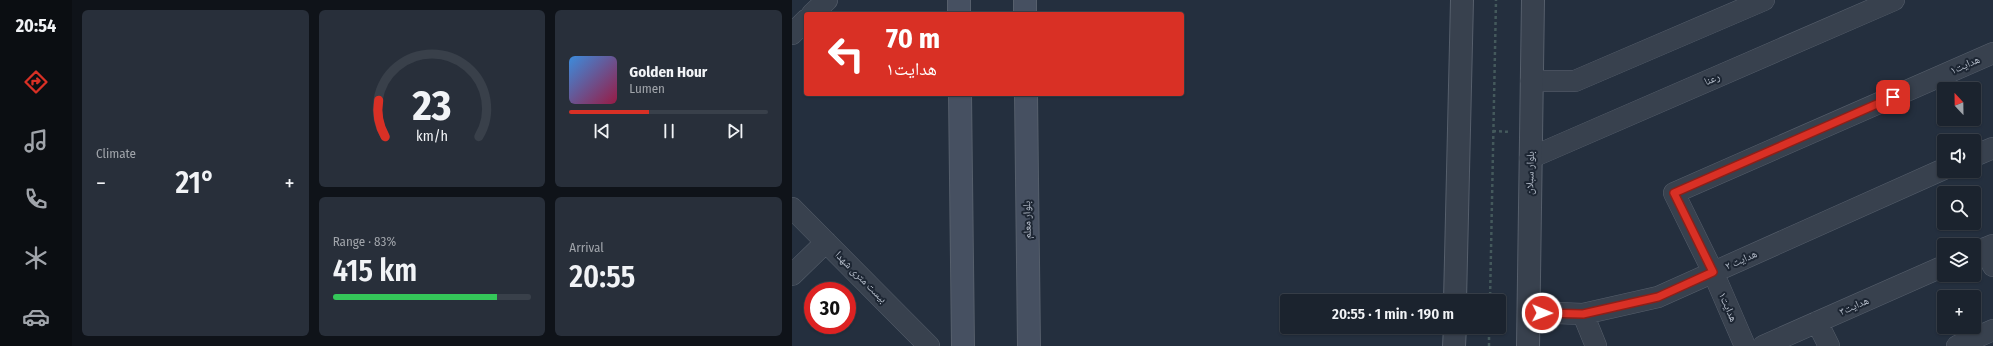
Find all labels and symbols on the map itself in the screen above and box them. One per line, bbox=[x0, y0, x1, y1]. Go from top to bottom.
street label: هدایت۱ bbox=[1948, 53, 1982, 77]
street label: رعنا bbox=[1702, 70, 1722, 88]
pin bbox=[1876, 80, 1910, 114]
north arrow bbox=[1937, 82, 1981, 126]
street label: بلوار سبلان bbox=[1523, 151, 1537, 195]
street label: بلوار معلم bbox=[1020, 201, 1035, 239]
street label: هدایت ۲ bbox=[1723, 247, 1759, 273]
street label: بیست متری شهدا bbox=[832, 248, 890, 306]
speed limit sign: 30 bbox=[804, 282, 856, 334]
street label: هدایت۱ bbox=[1716, 290, 1740, 324]
position arrow bbox=[1521, 292, 1563, 334]
street label: هدایت۳ bbox=[1837, 294, 1871, 318]

